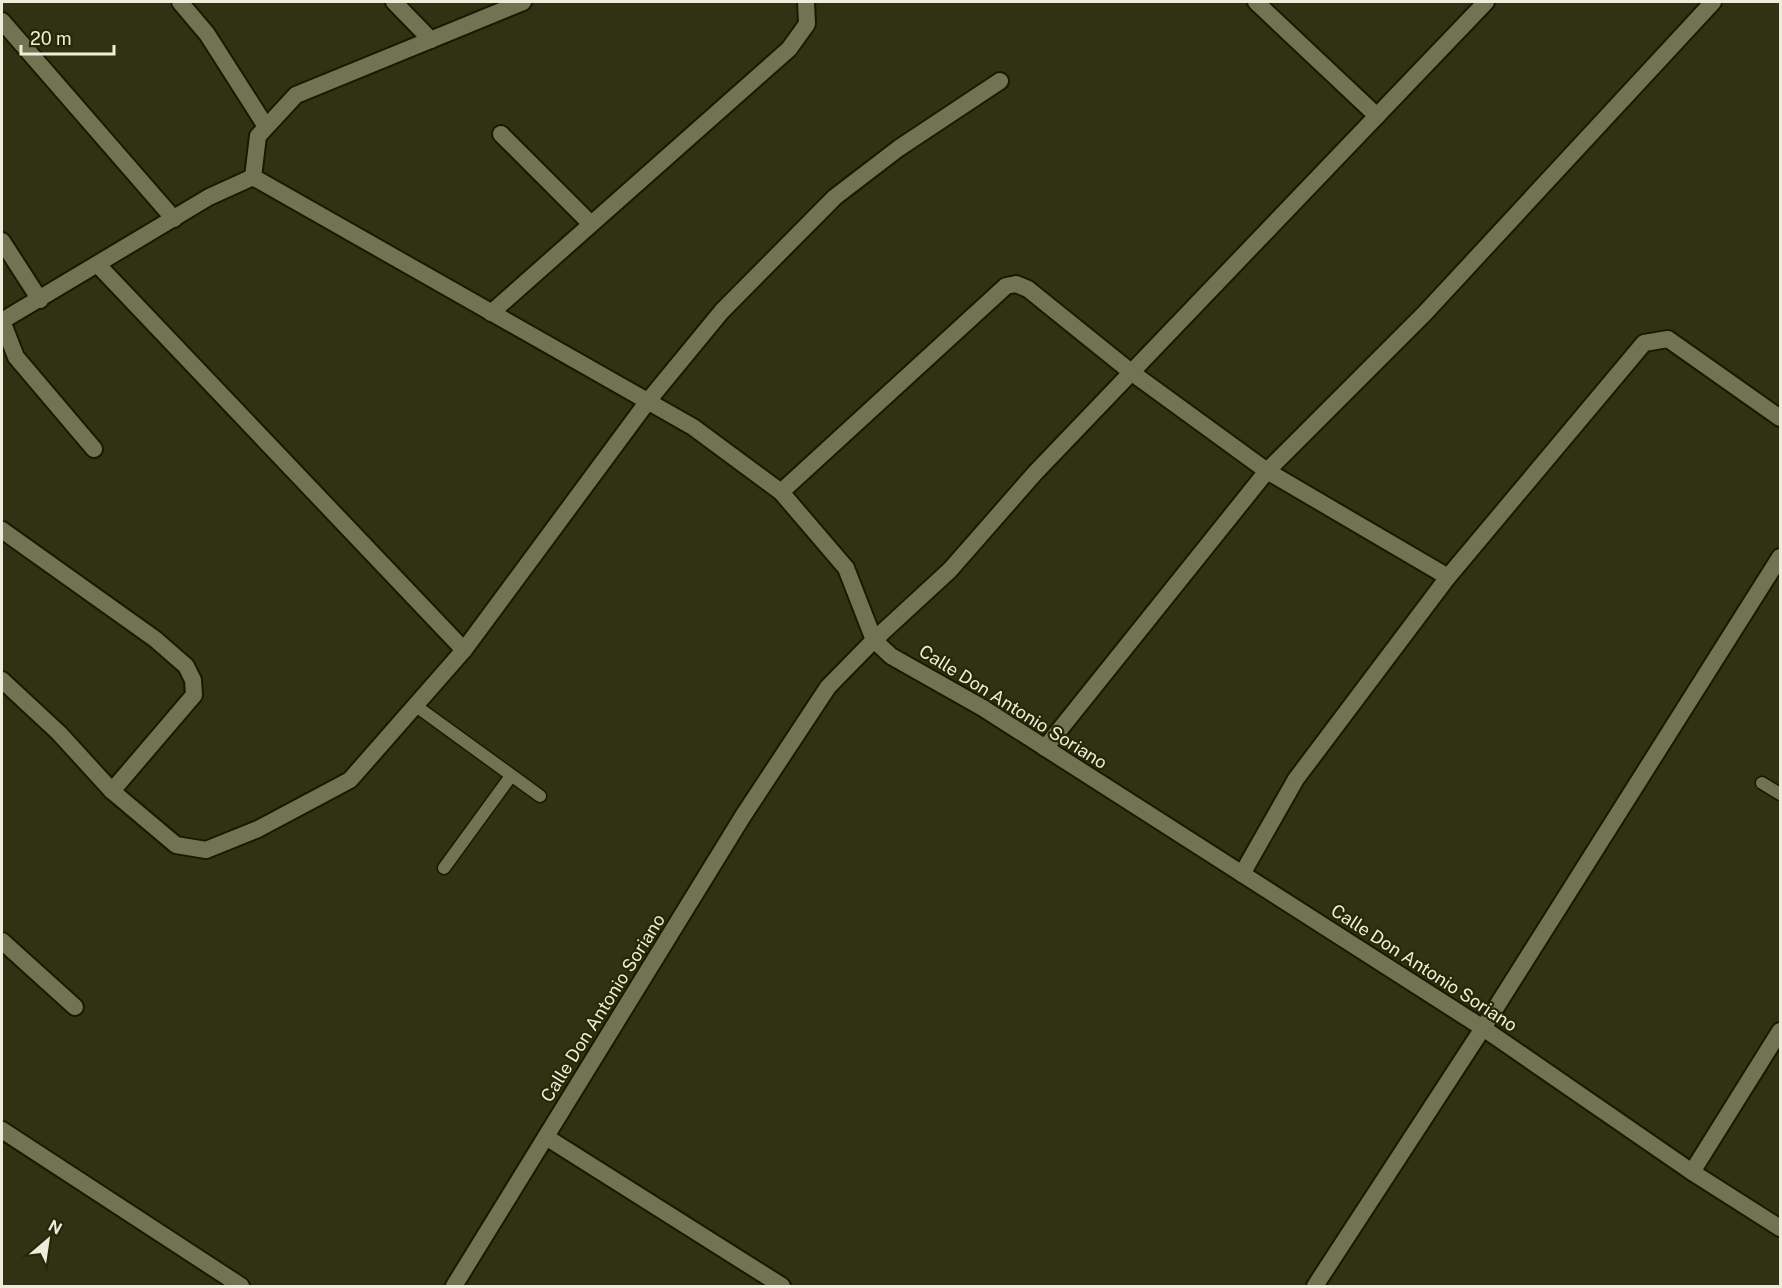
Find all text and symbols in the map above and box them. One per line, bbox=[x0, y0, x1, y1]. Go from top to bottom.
scale bar bbox=[21, 18, 114, 56]
text: 20 m bbox=[30, 28, 72, 49]
street label: Calle Don Antonio Soriano bbox=[915, 640, 1111, 773]
street label: Calle Don Antonio Soriano bbox=[1327, 900, 1521, 1036]
street label: Calle Don Antonio Soriano bbox=[536, 910, 669, 1106]
north arrow bbox=[18, 1210, 78, 1270]
text: N bbox=[45, 1216, 65, 1239]

